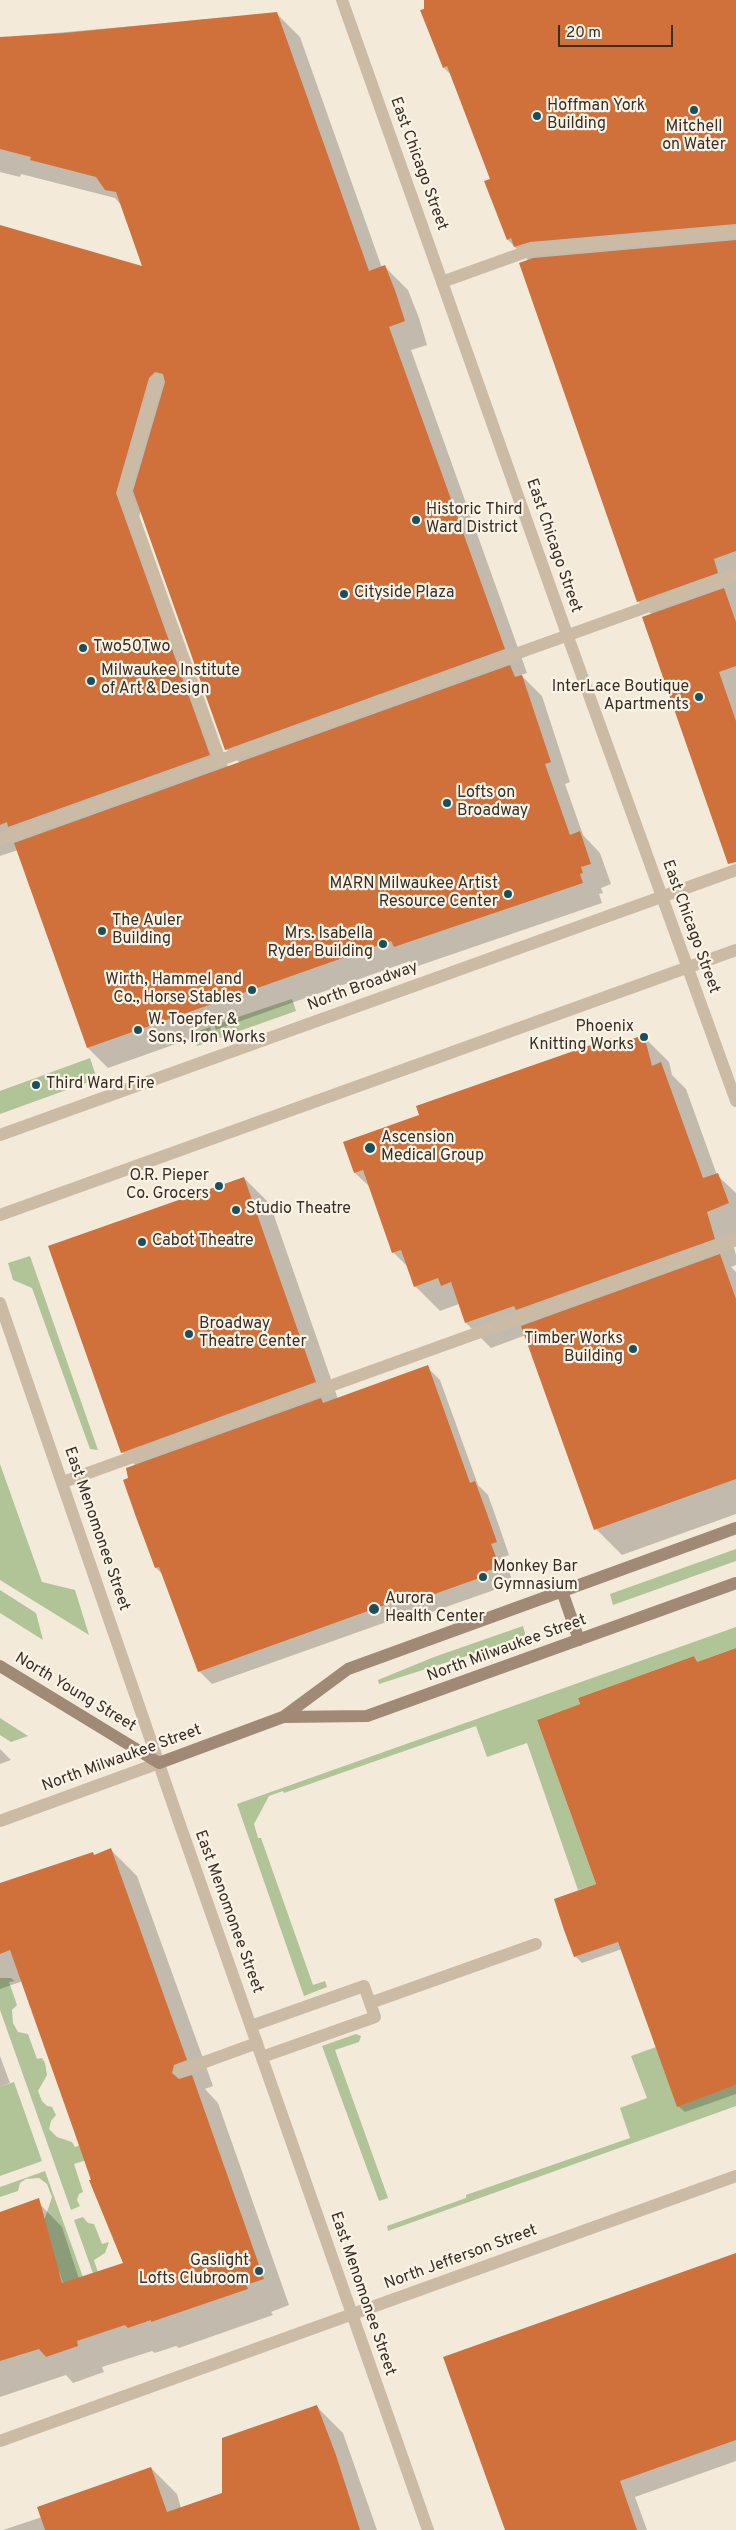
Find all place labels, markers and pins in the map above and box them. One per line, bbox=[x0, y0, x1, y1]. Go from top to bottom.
place label: Hoffman York Building bbox=[547, 97, 645, 135]
marker: Mitchell on Water bbox=[688, 104, 700, 116]
marker: Hoffman York Building bbox=[531, 110, 543, 122]
place label: Mitchell on Water bbox=[662, 118, 726, 156]
place label: Historic Third Ward District bbox=[426, 501, 523, 539]
marker: Historic Third Ward District bbox=[410, 514, 422, 526]
place label: Cityside Plaza bbox=[354, 584, 454, 604]
marker: Cityside Plaza bbox=[338, 588, 350, 600]
place label: Two50Two bbox=[93, 638, 170, 658]
marker: Two50Two bbox=[77, 642, 89, 654]
place label: Milwaukee Institute of Art & Design bbox=[101, 662, 240, 700]
marker: Milwaukee Institute of Art & Design bbox=[85, 675, 97, 687]
place label: InterLace Boutique Apartments bbox=[552, 678, 689, 716]
marker: InterLace Boutique Apartments bbox=[693, 691, 705, 703]
place label: Lofts on Broadway bbox=[457, 784, 528, 822]
marker: Lofts on Broadway bbox=[441, 797, 453, 809]
place label: MARN Milwaukee Artist Resource Center bbox=[330, 875, 498, 913]
marker: MARN Milwaukee Artist Resource Center bbox=[502, 888, 514, 900]
place label: The Auler Building bbox=[112, 912, 182, 950]
marker: The Auler Building bbox=[96, 925, 108, 937]
place label: Mrs. Isabella Ryder Building bbox=[267, 925, 373, 963]
marker: Mrs. Isabella Ryder Building bbox=[377, 938, 389, 950]
place label: Wirth, Hammel and Co., Horse Stables bbox=[105, 971, 242, 1009]
marker: Wirth, Hammel and Co., Horse Stables bbox=[246, 984, 258, 996]
place label: W. Toepfer & Sons, Iron Works bbox=[148, 1011, 266, 1049]
place label: Phoenix Knitting Works bbox=[529, 1018, 634, 1056]
marker: W. Toepfer & Sons, Iron Works bbox=[132, 1024, 144, 1036]
marker: Phoenix Knitting Works bbox=[638, 1031, 650, 1043]
place label: Third Ward Fire bbox=[46, 1075, 155, 1095]
marker: Third Ward Fire bbox=[30, 1079, 42, 1091]
place label: Ascension Medical Group bbox=[381, 1129, 484, 1167]
marker: Ascension Medical Group bbox=[363, 1141, 377, 1155]
place label: O.R. Pieper Co. Grocers bbox=[126, 1167, 209, 1205]
marker: O.R. Pieper Co. Grocers bbox=[213, 1180, 225, 1192]
place label: Studio Theatre bbox=[246, 1200, 351, 1220]
marker: Studio Theatre bbox=[230, 1204, 242, 1216]
place label: Cabot Theatre bbox=[152, 1232, 254, 1252]
marker: Cabot Theatre bbox=[136, 1236, 148, 1248]
place label: Broadway Theatre Center bbox=[199, 1315, 307, 1353]
marker: Broadway Theatre Center bbox=[183, 1328, 195, 1340]
place label: Timber Works Building bbox=[524, 1330, 623, 1368]
marker: Timber Works Building bbox=[627, 1343, 639, 1355]
place label: Monkey Bar Gymnasium bbox=[493, 1558, 578, 1596]
marker: Monkey Bar Gymnasium bbox=[477, 1571, 489, 1583]
place label: Aurora Health Center bbox=[385, 1590, 485, 1628]
marker: Aurora Health Center bbox=[367, 1602, 381, 1616]
place label: Gaslight Lofts Clubroom bbox=[139, 2252, 249, 2290]
marker: Gaslight Lofts Clubroom bbox=[253, 2265, 265, 2277]

